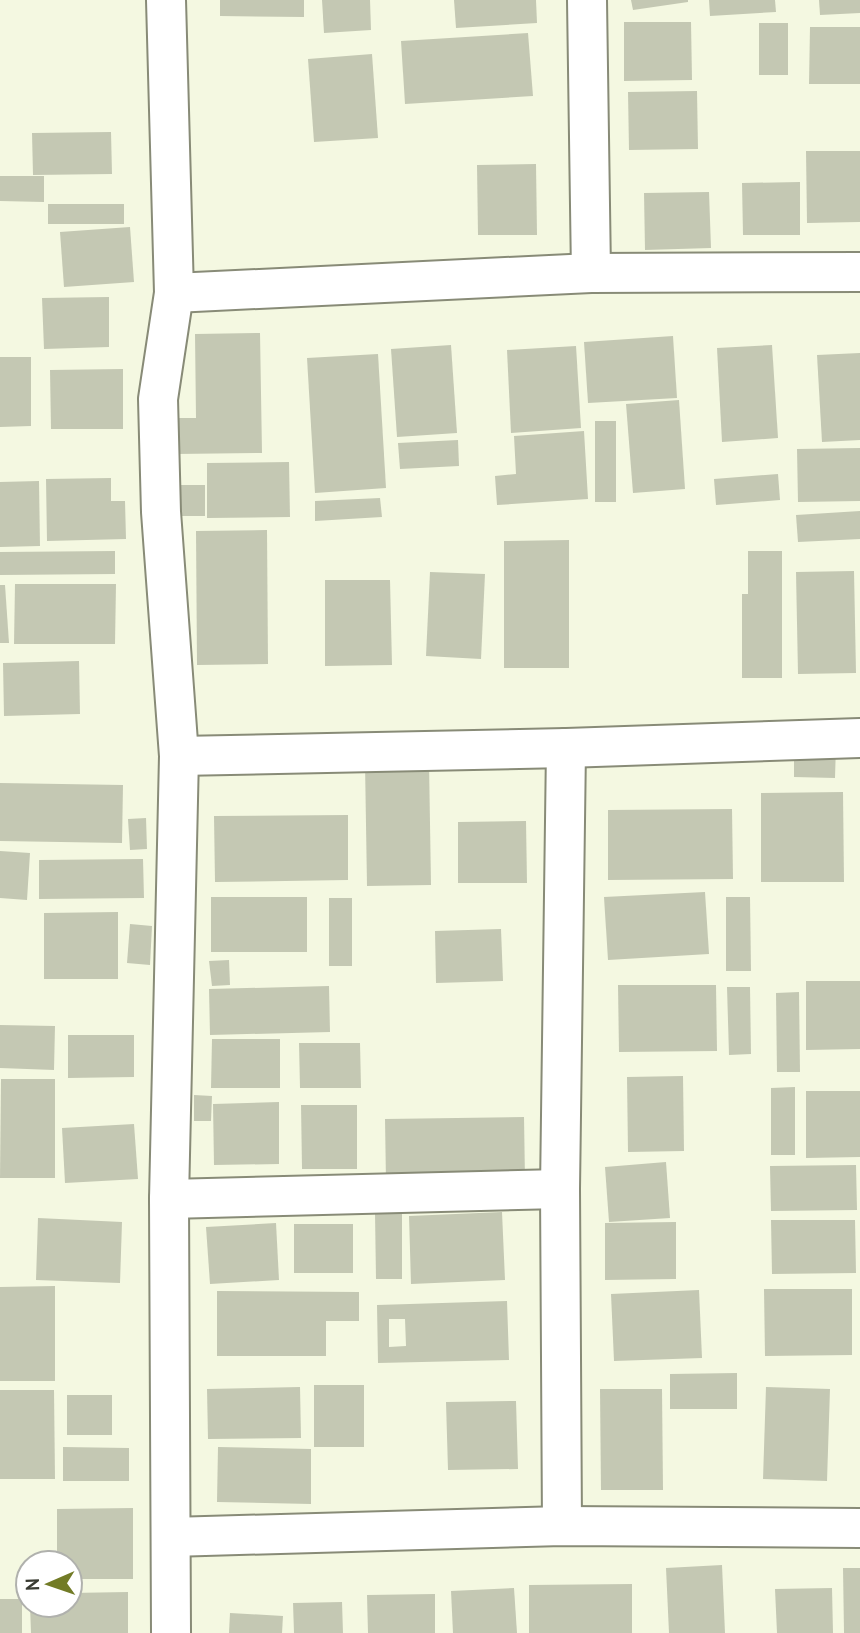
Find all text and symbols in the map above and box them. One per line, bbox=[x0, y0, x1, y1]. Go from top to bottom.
north arrow bbox=[14, 1549, 84, 1619]
text: N bbox=[20, 1578, 44, 1591]

